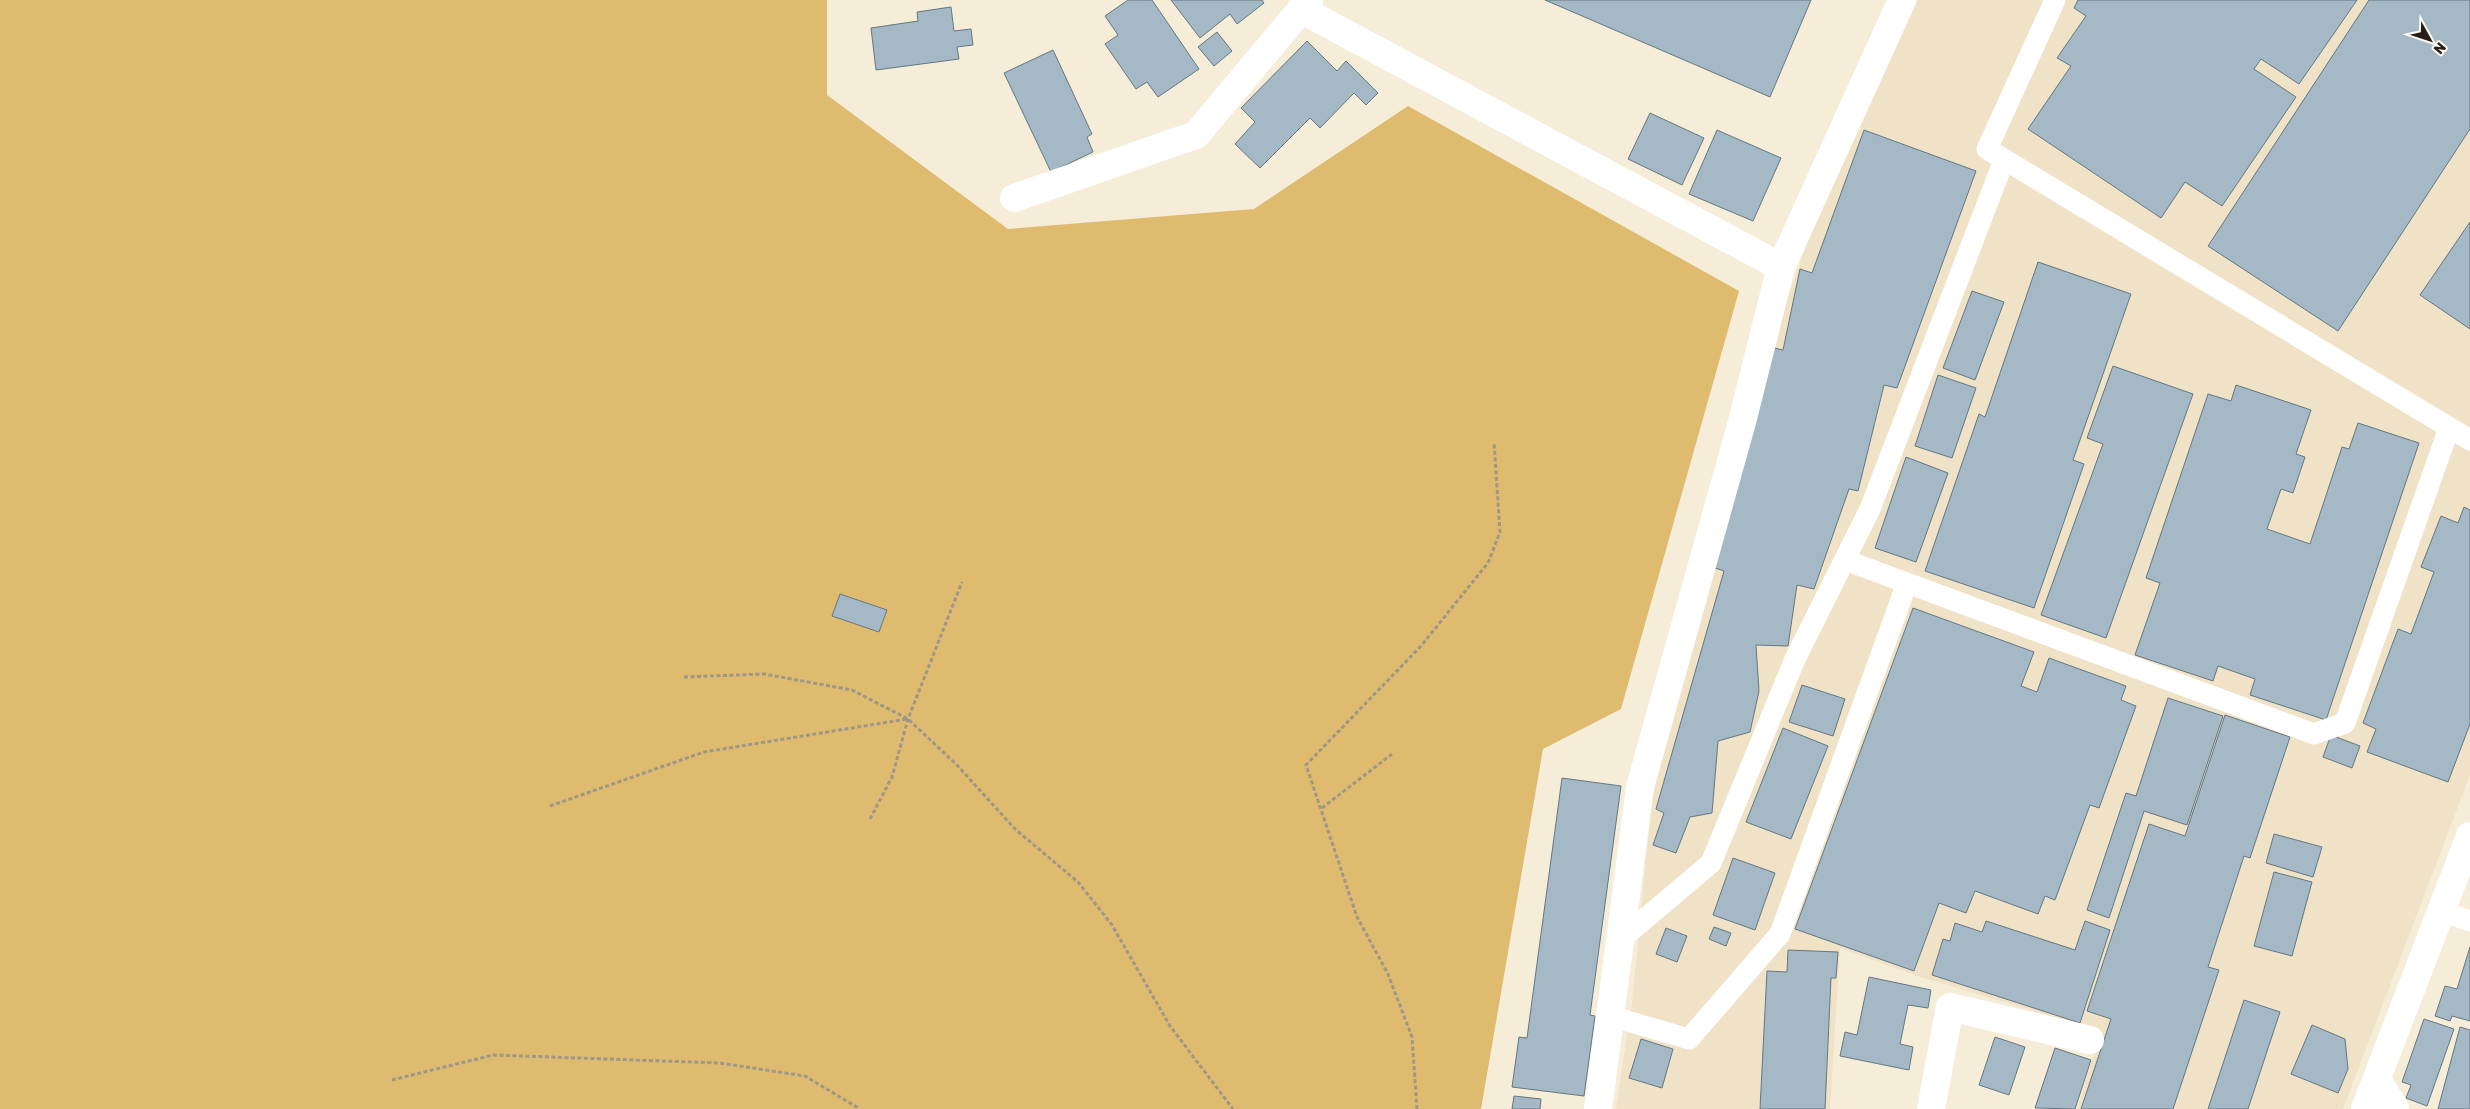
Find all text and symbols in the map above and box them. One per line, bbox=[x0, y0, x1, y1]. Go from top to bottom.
north arrow bbox=[2405, 15, 2455, 65]
text: N bbox=[2430, 39, 2449, 57]

